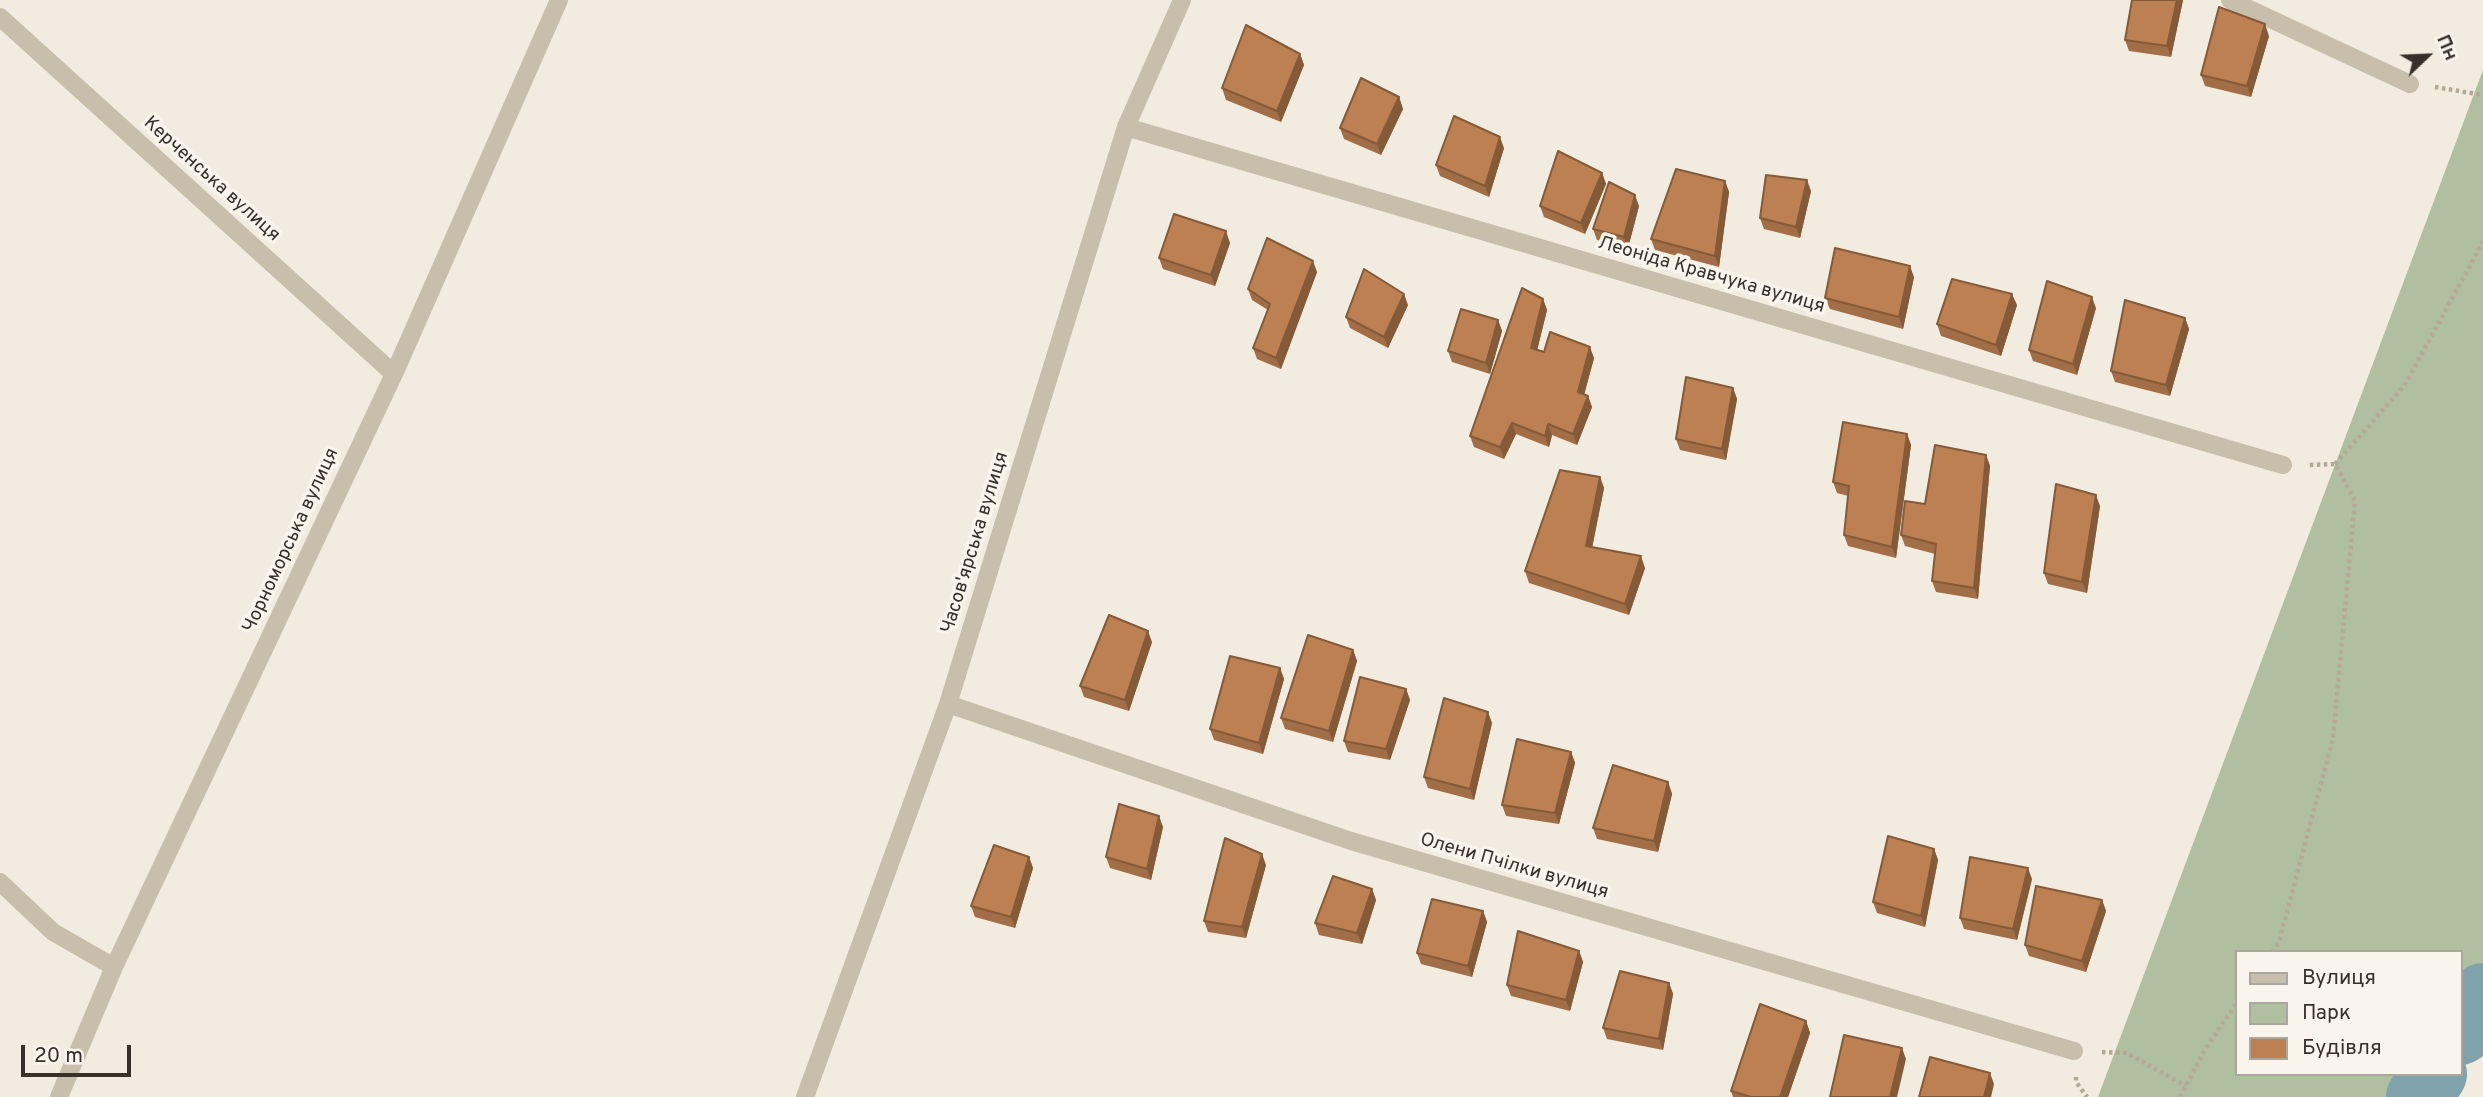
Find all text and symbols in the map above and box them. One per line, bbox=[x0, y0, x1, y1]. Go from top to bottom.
north arrow bbox=[2392, 21, 2462, 91]
text: Пн bbox=[2430, 31, 2462, 64]
street label: Керченська вулиця bbox=[138, 113, 284, 247]
street label: Леоніда Кравчука вулиця bbox=[1595, 233, 1827, 319]
street label: Чорноморська вулиця bbox=[239, 445, 345, 637]
street label: Часов'ярська вулиця bbox=[937, 449, 1015, 637]
street label: Олени Пчілки вулиця bbox=[1417, 829, 1611, 905]
legend bbox=[2234, 950, 2462, 1076]
text: Вулиця bbox=[2302, 965, 2376, 992]
text: Парк bbox=[2302, 1000, 2351, 1027]
scale bar bbox=[24, 1030, 135, 1074]
text: Будівля bbox=[2302, 1035, 2382, 1062]
text: 20 m bbox=[34, 1043, 83, 1070]

